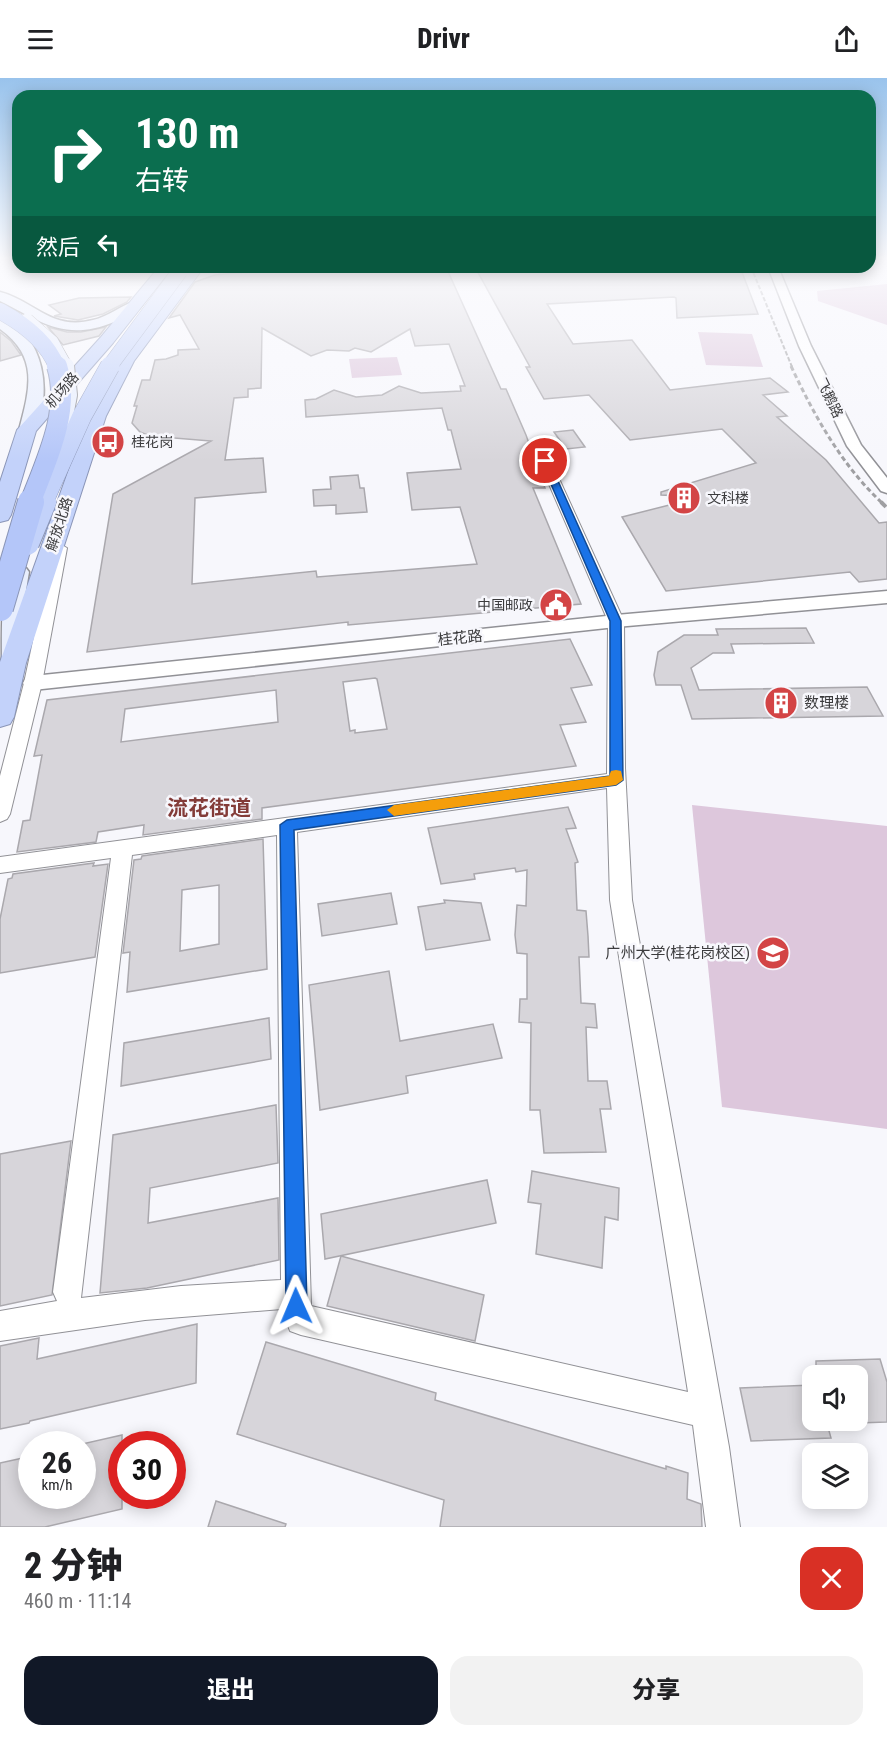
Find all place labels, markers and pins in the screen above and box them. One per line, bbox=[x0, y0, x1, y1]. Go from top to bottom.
bus stop icon: 桂花岗 bbox=[90, 424, 126, 460]
place label: 桂花岗 bbox=[131, 434, 173, 450]
pin bbox=[519, 435, 570, 486]
building icon: 文科楼 bbox=[666, 480, 702, 516]
place label: 文科楼 bbox=[707, 490, 749, 506]
public building icon: 中国邮政 bbox=[538, 587, 574, 623]
place label: 中国邮政 bbox=[477, 597, 533, 613]
building icon: 数理楼 bbox=[763, 685, 799, 721]
place label: 数理楼 bbox=[804, 694, 849, 712]
school or university icon: 广州大学(桂花岗校区) bbox=[755, 935, 791, 971]
place label: 广州大学(桂花岗校区) bbox=[606, 944, 750, 962]

